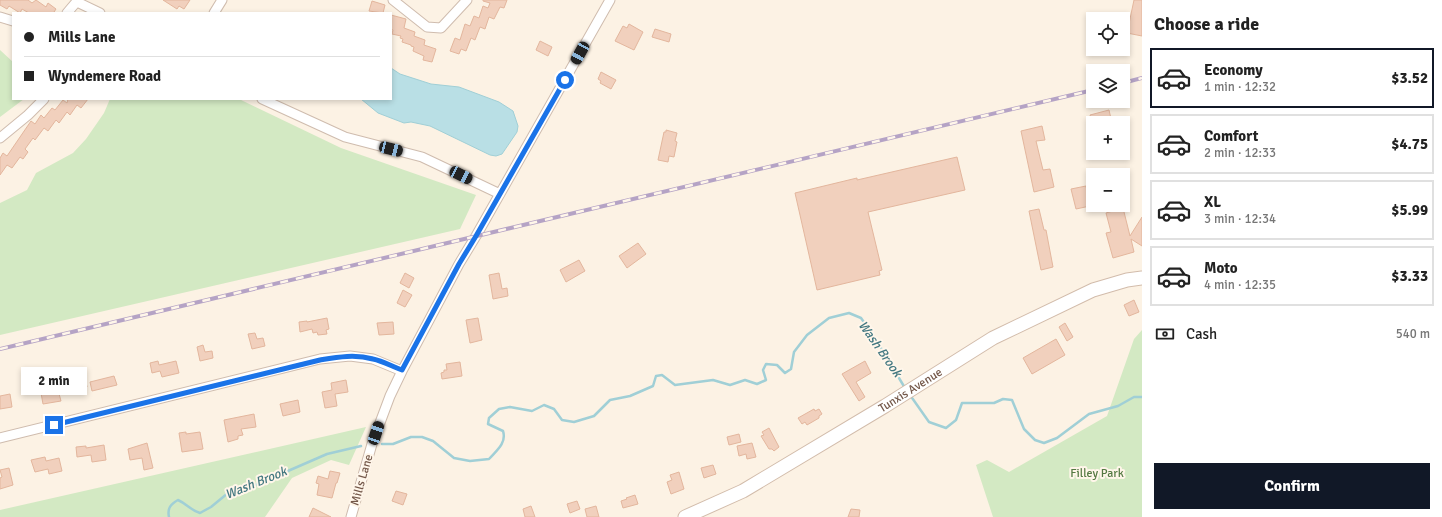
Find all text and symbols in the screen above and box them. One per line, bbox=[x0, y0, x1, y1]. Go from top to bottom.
map controls bbox=[1086, 12, 1130, 212]
button: locate bbox=[1086, 12, 1130, 56]
text: Choose a ride bbox=[1154, 13, 1259, 35]
text: Mills Lane bbox=[48, 28, 115, 46]
car bbox=[569, 40, 591, 66]
icon: car bbox=[1156, 60, 1192, 96]
text: Economy bbox=[1204, 61, 1263, 79]
button: layers bbox=[1086, 64, 1130, 108]
text: Wyndemere Road bbox=[48, 67, 161, 85]
text: $3.52 bbox=[1391, 69, 1428, 87]
route start bbox=[556, 71, 574, 89]
text: 1 min · 12:32 bbox=[1204, 79, 1276, 95]
button: + bbox=[1086, 116, 1130, 160]
icon: car bbox=[1156, 126, 1192, 162]
text: Comfort bbox=[1204, 127, 1258, 145]
text: $4.75 bbox=[1391, 135, 1428, 153]
car bbox=[378, 140, 404, 158]
text: 2 min · 12:33 bbox=[1204, 145, 1276, 161]
car bbox=[448, 164, 474, 186]
button: − bbox=[1086, 168, 1130, 212]
icon: car bbox=[1156, 192, 1192, 228]
text: XL bbox=[1204, 193, 1221, 211]
text: $5.99 bbox=[1391, 201, 1428, 219]
text: 3 min · 12:34 bbox=[1204, 211, 1276, 227]
icon: car bbox=[1156, 258, 1192, 294]
text: Moto bbox=[1204, 259, 1238, 277]
text: $3.33 bbox=[1391, 267, 1428, 285]
text: 4 min · 12:35 bbox=[1204, 277, 1276, 293]
water label: Wash Brook bbox=[855, 318, 906, 381]
icon: cash bbox=[1154, 323, 1176, 345]
text: Cash bbox=[1186, 325, 1217, 343]
text: 540 m bbox=[1396, 326, 1430, 342]
street label: Tunxis Avenue bbox=[876, 364, 945, 416]
callout: 2 min bbox=[21, 367, 87, 395]
text: 2 min bbox=[38, 373, 70, 389]
route end bbox=[45, 416, 63, 434]
car bbox=[367, 420, 385, 446]
street label: Mills Lane bbox=[348, 453, 376, 507]
water label: Wash Brook bbox=[223, 463, 291, 503]
button: Confirm bbox=[1154, 463, 1430, 509]
park label: Filley Park bbox=[1070, 466, 1124, 481]

